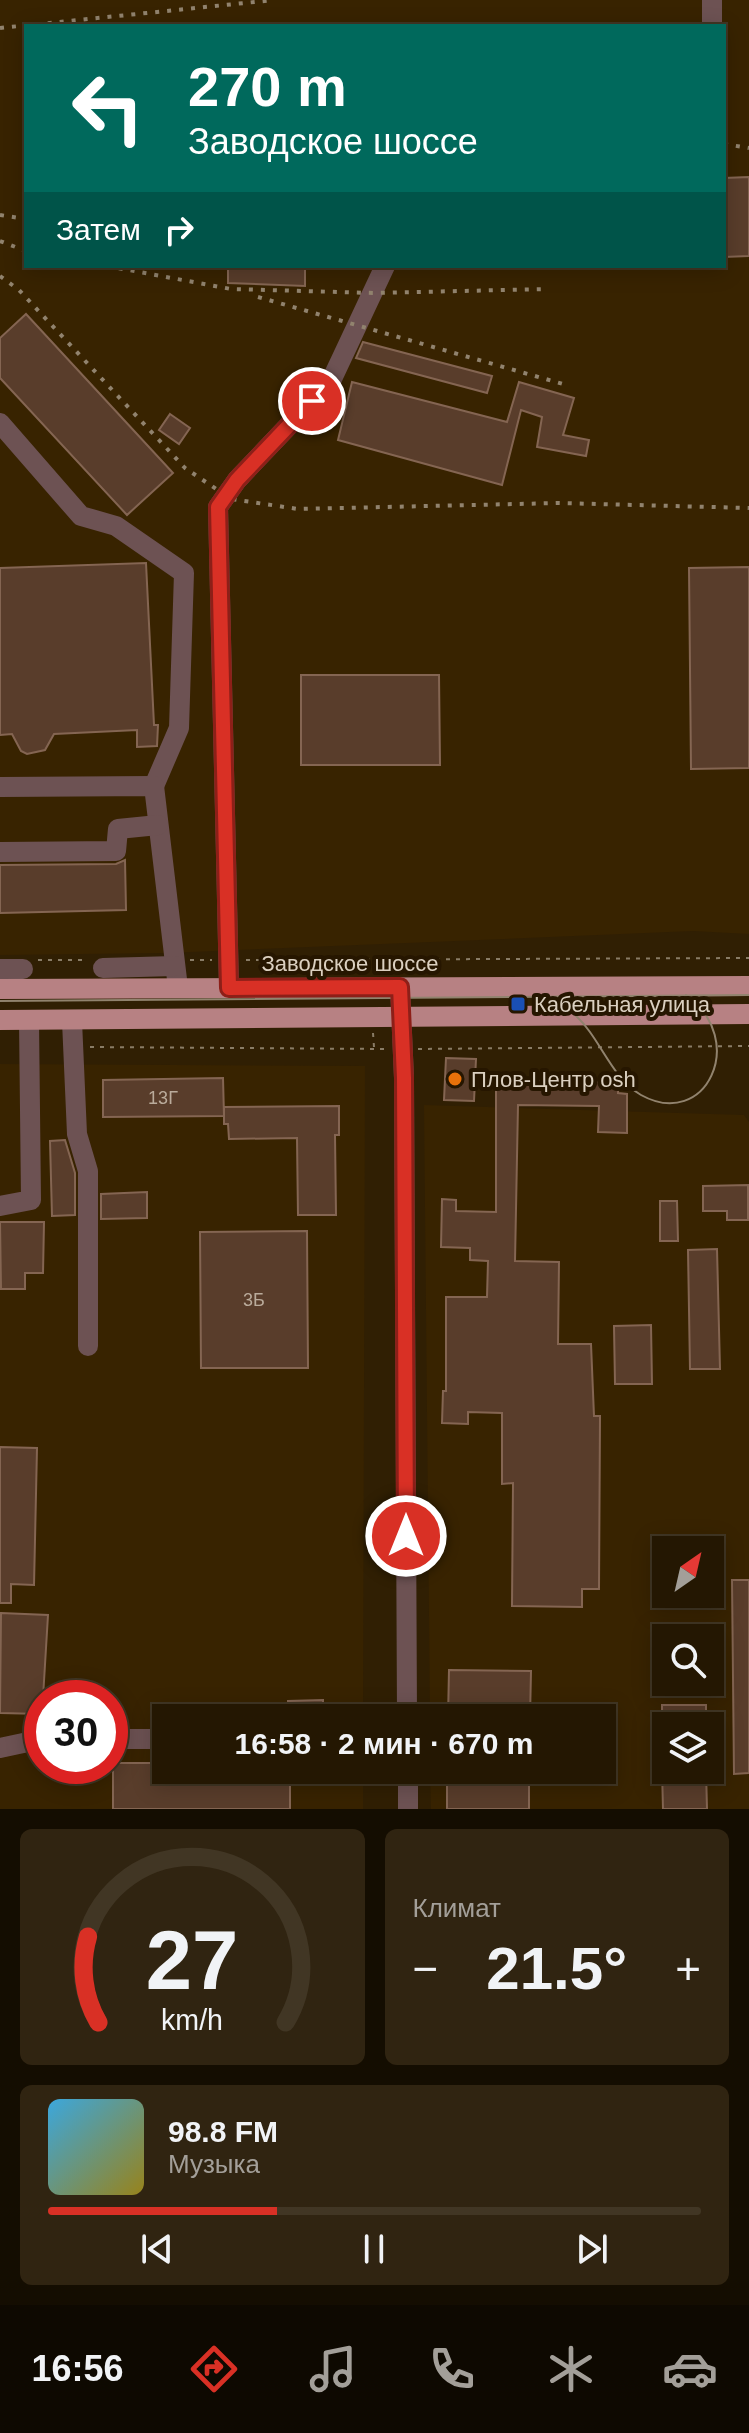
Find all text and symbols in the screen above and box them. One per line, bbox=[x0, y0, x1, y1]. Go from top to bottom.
text: 270 m bbox=[188, 55, 347, 118]
icon: left bbox=[56, 56, 160, 160]
text: Заводское шоссе bbox=[188, 121, 478, 162]
icon: right bbox=[157, 208, 201, 252]
text: Затем bbox=[56, 213, 141, 246]
pin bbox=[278, 367, 346, 435]
icon: arrive bbox=[290, 379, 334, 423]
street label: Заводское шоссе bbox=[261, 951, 439, 976]
place label: Кабельная улица bbox=[534, 992, 711, 1017]
marker: Кабельная улица bbox=[509, 995, 527, 1013]
place label: Плов-Центр osh bbox=[471, 1067, 636, 1092]
marker: Плов-Центр osh bbox=[446, 1070, 464, 1088]
house number: 13Г bbox=[148, 1088, 178, 1108]
house number: 3Б bbox=[243, 1290, 265, 1310]
position arrow bbox=[364, 1494, 448, 1578]
north arrow bbox=[652, 1536, 724, 1608]
map controls bbox=[652, 1536, 724, 1784]
button: search bbox=[652, 1624, 724, 1696]
speed limit sign: 30 bbox=[24, 1680, 128, 1784]
button: layers bbox=[652, 1712, 724, 1784]
text: 16:58 · 2 мин · 670 m bbox=[235, 1727, 533, 1760]
text: Климат bbox=[413, 1893, 501, 1923]
text: 27 bbox=[146, 1914, 239, 2007]
text: 21.5° bbox=[486, 1935, 627, 2002]
text: − bbox=[413, 1944, 438, 1993]
text: + bbox=[675, 1944, 701, 1993]
text: km/h bbox=[161, 2004, 223, 2036]
text: 98.8 FM bbox=[168, 2115, 278, 2148]
text: Музыка bbox=[168, 2149, 260, 2179]
icon: previous bbox=[135, 2227, 179, 2271]
icon: pause bbox=[352, 2227, 396, 2271]
icon: next bbox=[570, 2227, 614, 2271]
icon: directions bbox=[186, 2341, 242, 2397]
icon: music bbox=[305, 2341, 361, 2397]
icon: phone bbox=[424, 2341, 480, 2397]
icon: climate bbox=[543, 2341, 599, 2397]
icon: car bbox=[662, 2341, 718, 2397]
text: 16:56 bbox=[31, 2348, 123, 2389]

